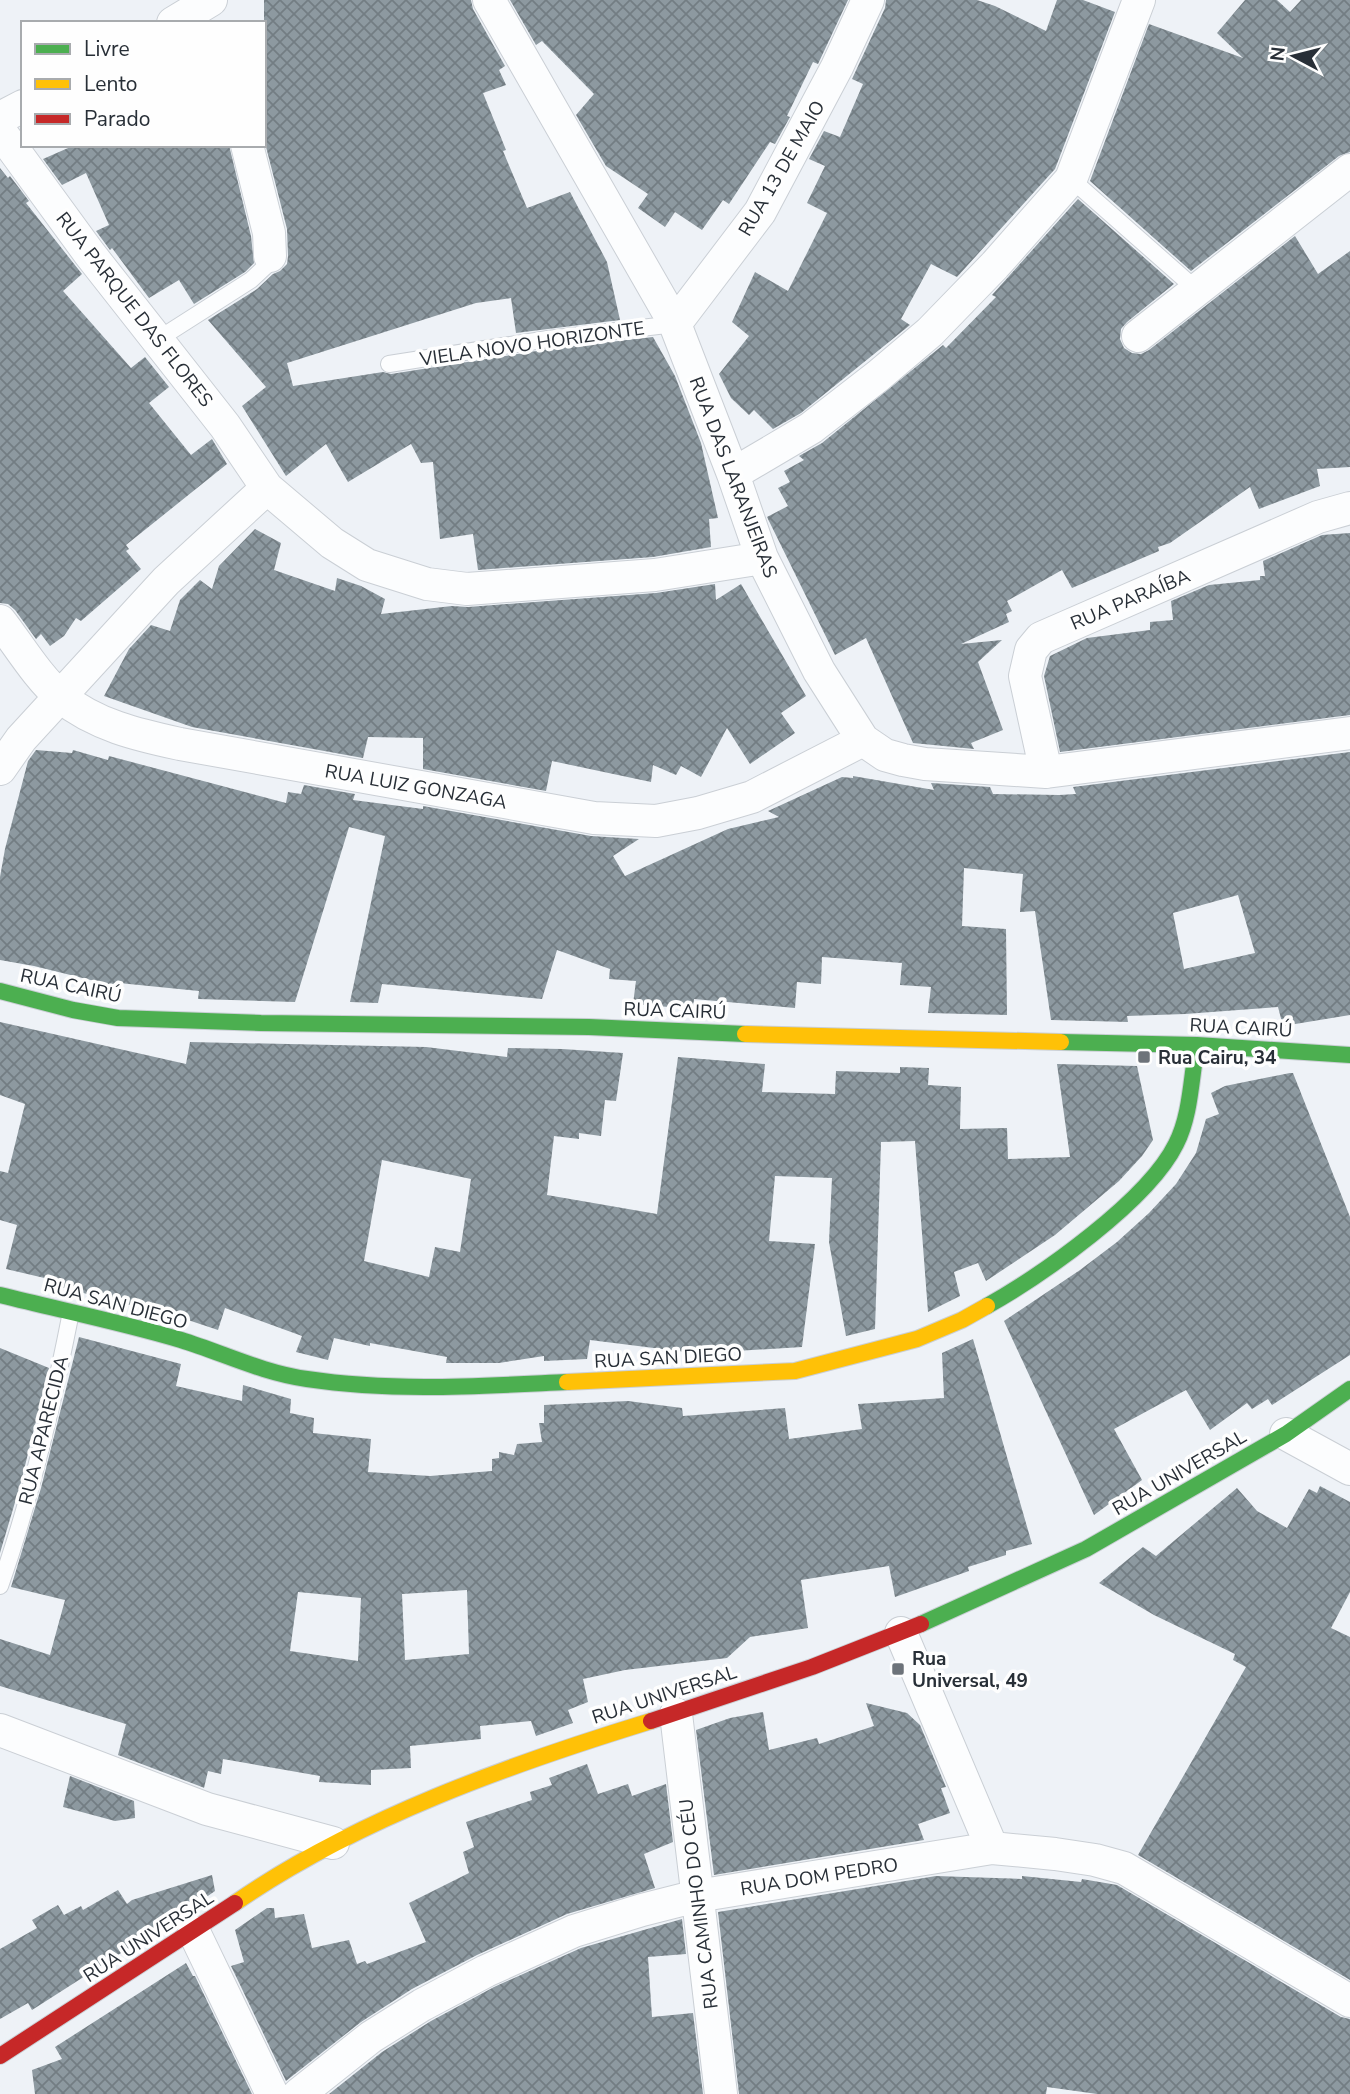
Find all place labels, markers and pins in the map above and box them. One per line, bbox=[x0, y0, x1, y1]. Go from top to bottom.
place label: Rua Cairu, 34 bbox=[1158, 1045, 1276, 1071]
marker: Rua Cairu, 34 bbox=[1136, 1049, 1152, 1065]
place label: Rua Universal, 49 bbox=[912, 1646, 1028, 1694]
marker: Rua Universal, 49 bbox=[890, 1661, 906, 1677]

